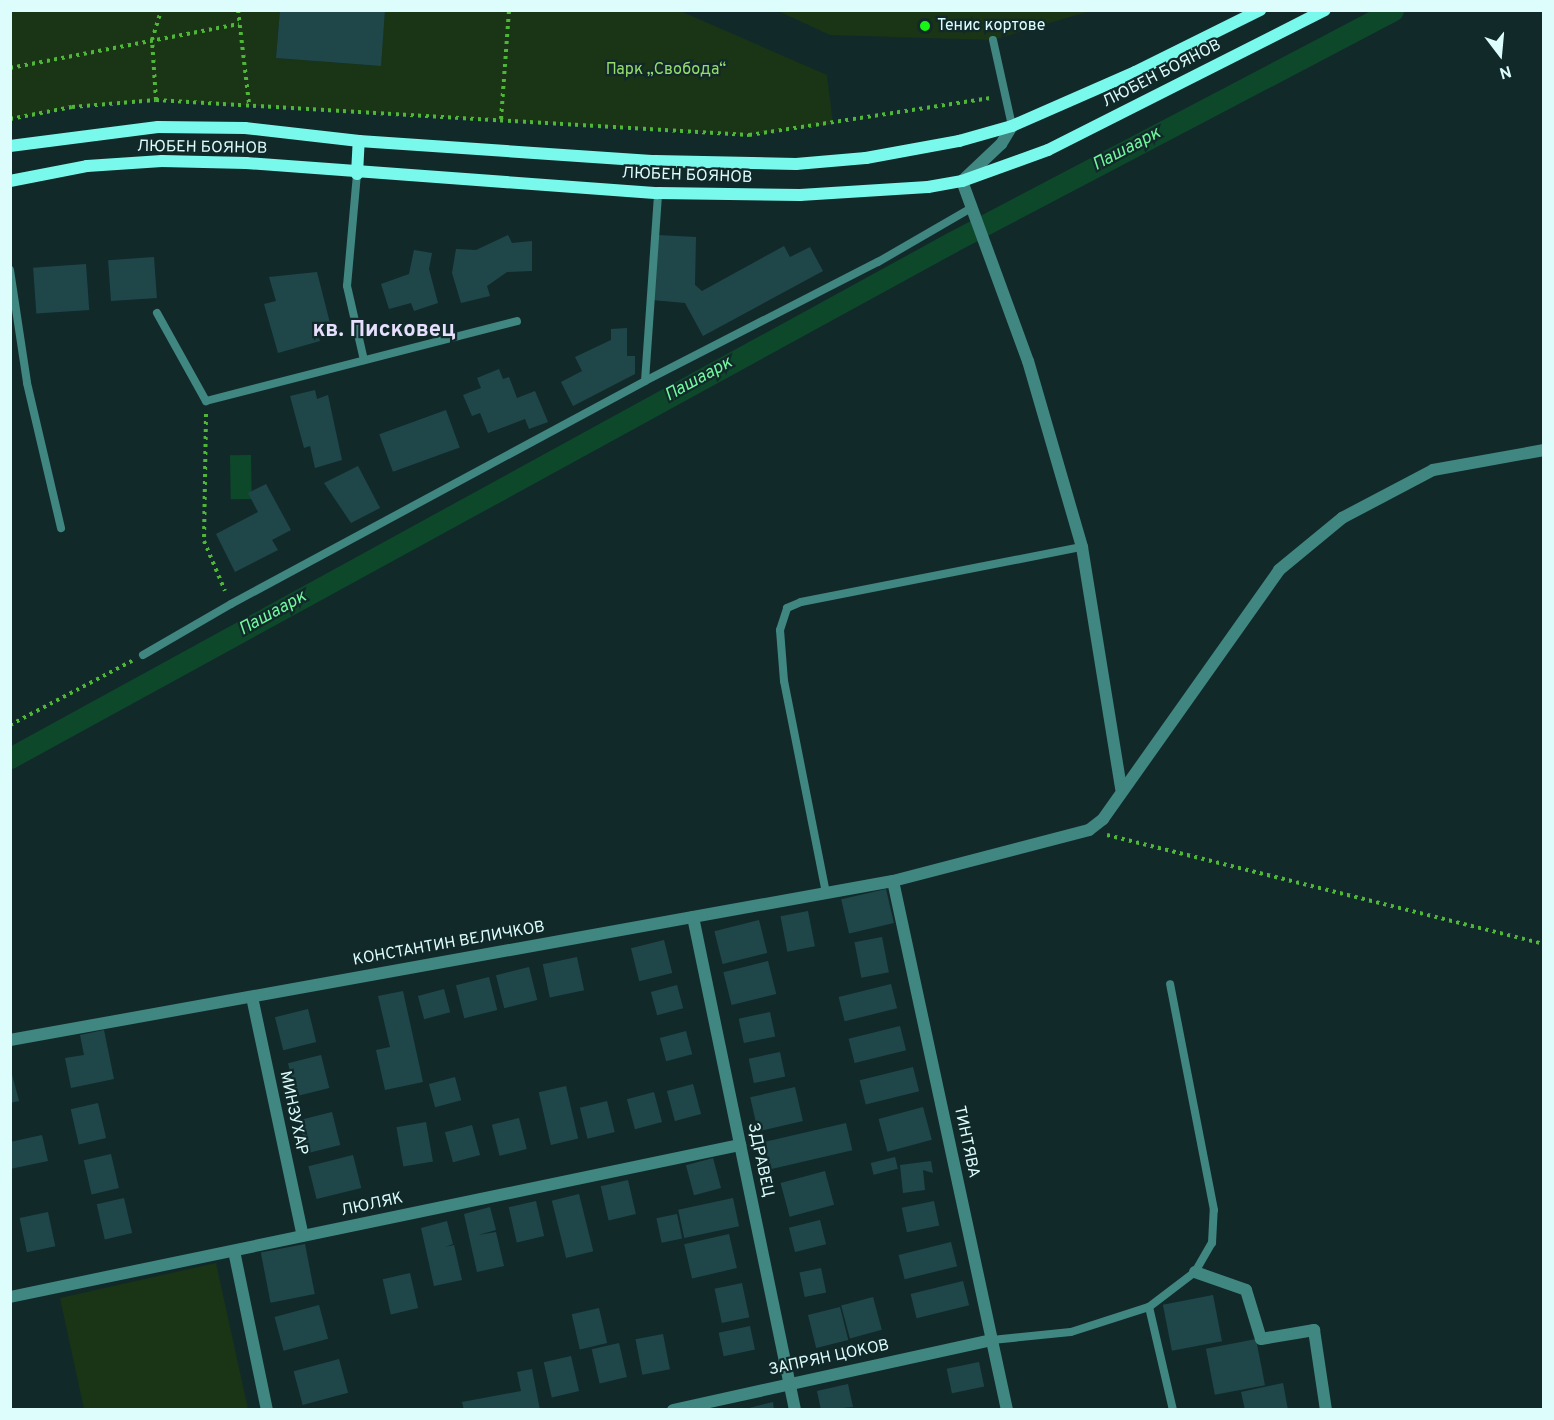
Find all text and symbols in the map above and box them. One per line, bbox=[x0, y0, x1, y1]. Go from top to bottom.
place label: Тенис кортове bbox=[937, 16, 1045, 36]
marker: Тенис кортове bbox=[918, 19, 932, 33]
north arrow bbox=[1470, 24, 1530, 84]
street label: ЛЮБЕН БОЯНОВ bbox=[1099, 36, 1225, 112]
park label: Парк „Свобода“ bbox=[606, 60, 726, 80]
text: N bbox=[1497, 60, 1513, 83]
water label: Пашаарк bbox=[1089, 123, 1165, 177]
street label: ЛЮБЕН БОЯНОВ bbox=[137, 137, 267, 159]
street label: ЛЮБЕН БОЯНОВ bbox=[621, 164, 753, 188]
district label: кв. Писковец bbox=[312, 318, 456, 344]
water label: Пашаарк bbox=[661, 353, 737, 407]
water label: Пашаарк bbox=[235, 587, 311, 641]
street label: КОНСТАНТИН ВЕЛИЧКОВ bbox=[352, 918, 546, 970]
street label: МИНЗУХАР bbox=[275, 1069, 311, 1157]
street label: ТИНТЯВА bbox=[949, 1104, 983, 1180]
street label: ЗДРАВЕЦ bbox=[743, 1121, 777, 1199]
street label: ЛЮЛЯК bbox=[339, 1189, 405, 1221]
street label: ЗАПРЯН ЦОКОВ bbox=[767, 1336, 891, 1380]

